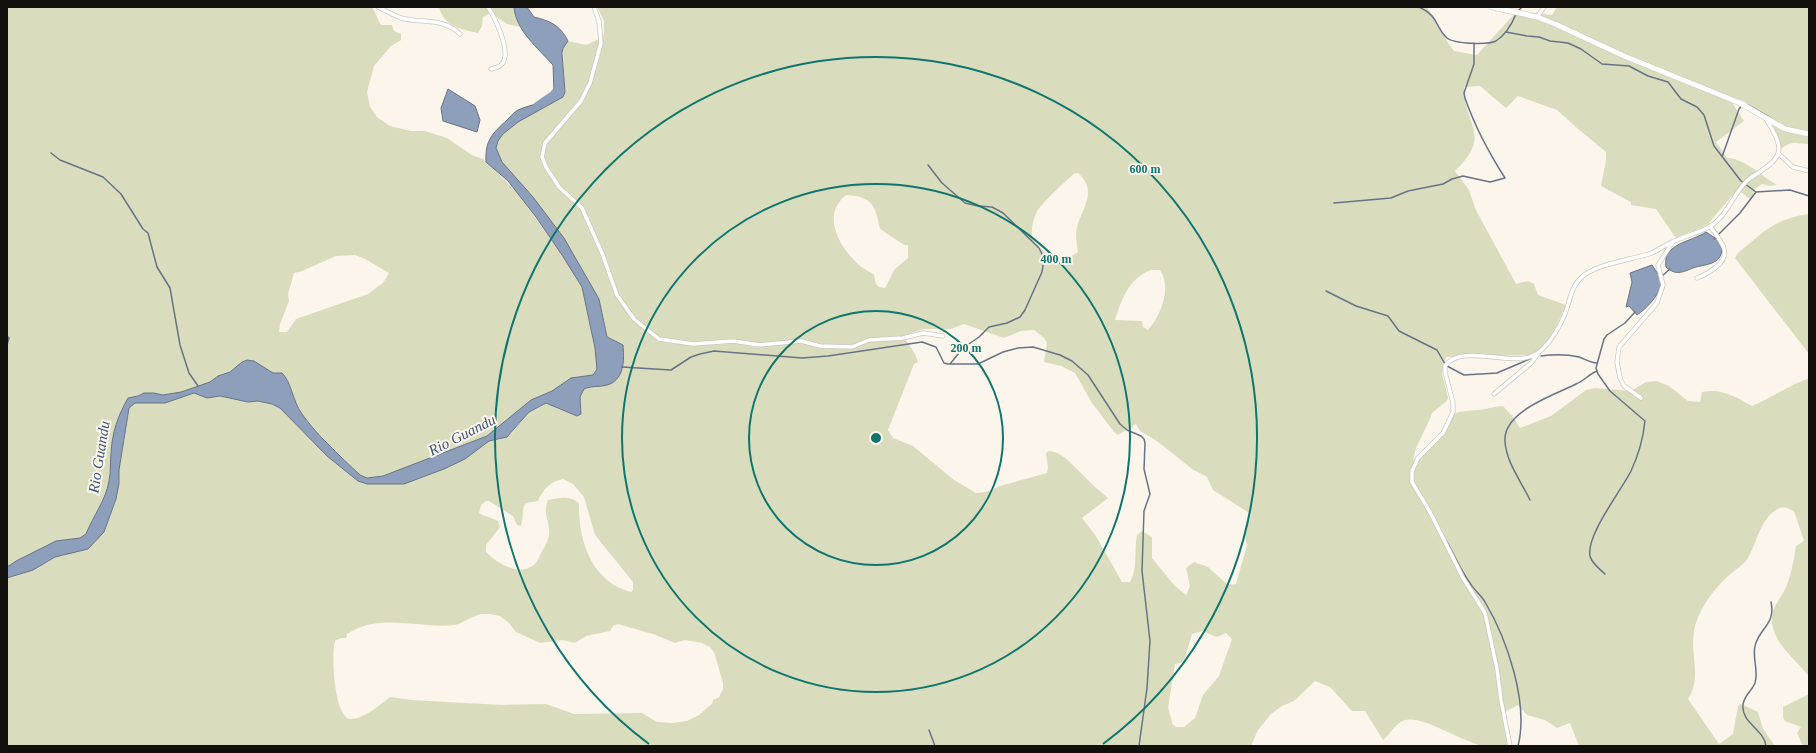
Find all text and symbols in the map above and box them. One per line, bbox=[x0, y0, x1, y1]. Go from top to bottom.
text: 600 m bbox=[1130, 162, 1161, 176]
text: 400 m bbox=[1041, 252, 1072, 266]
text: 200 m bbox=[951, 341, 982, 355]
water label: Rio Guandu bbox=[425, 411, 498, 459]
water label: Rio Guandu bbox=[85, 420, 113, 495]
centre of rings bbox=[869, 431, 883, 445]

